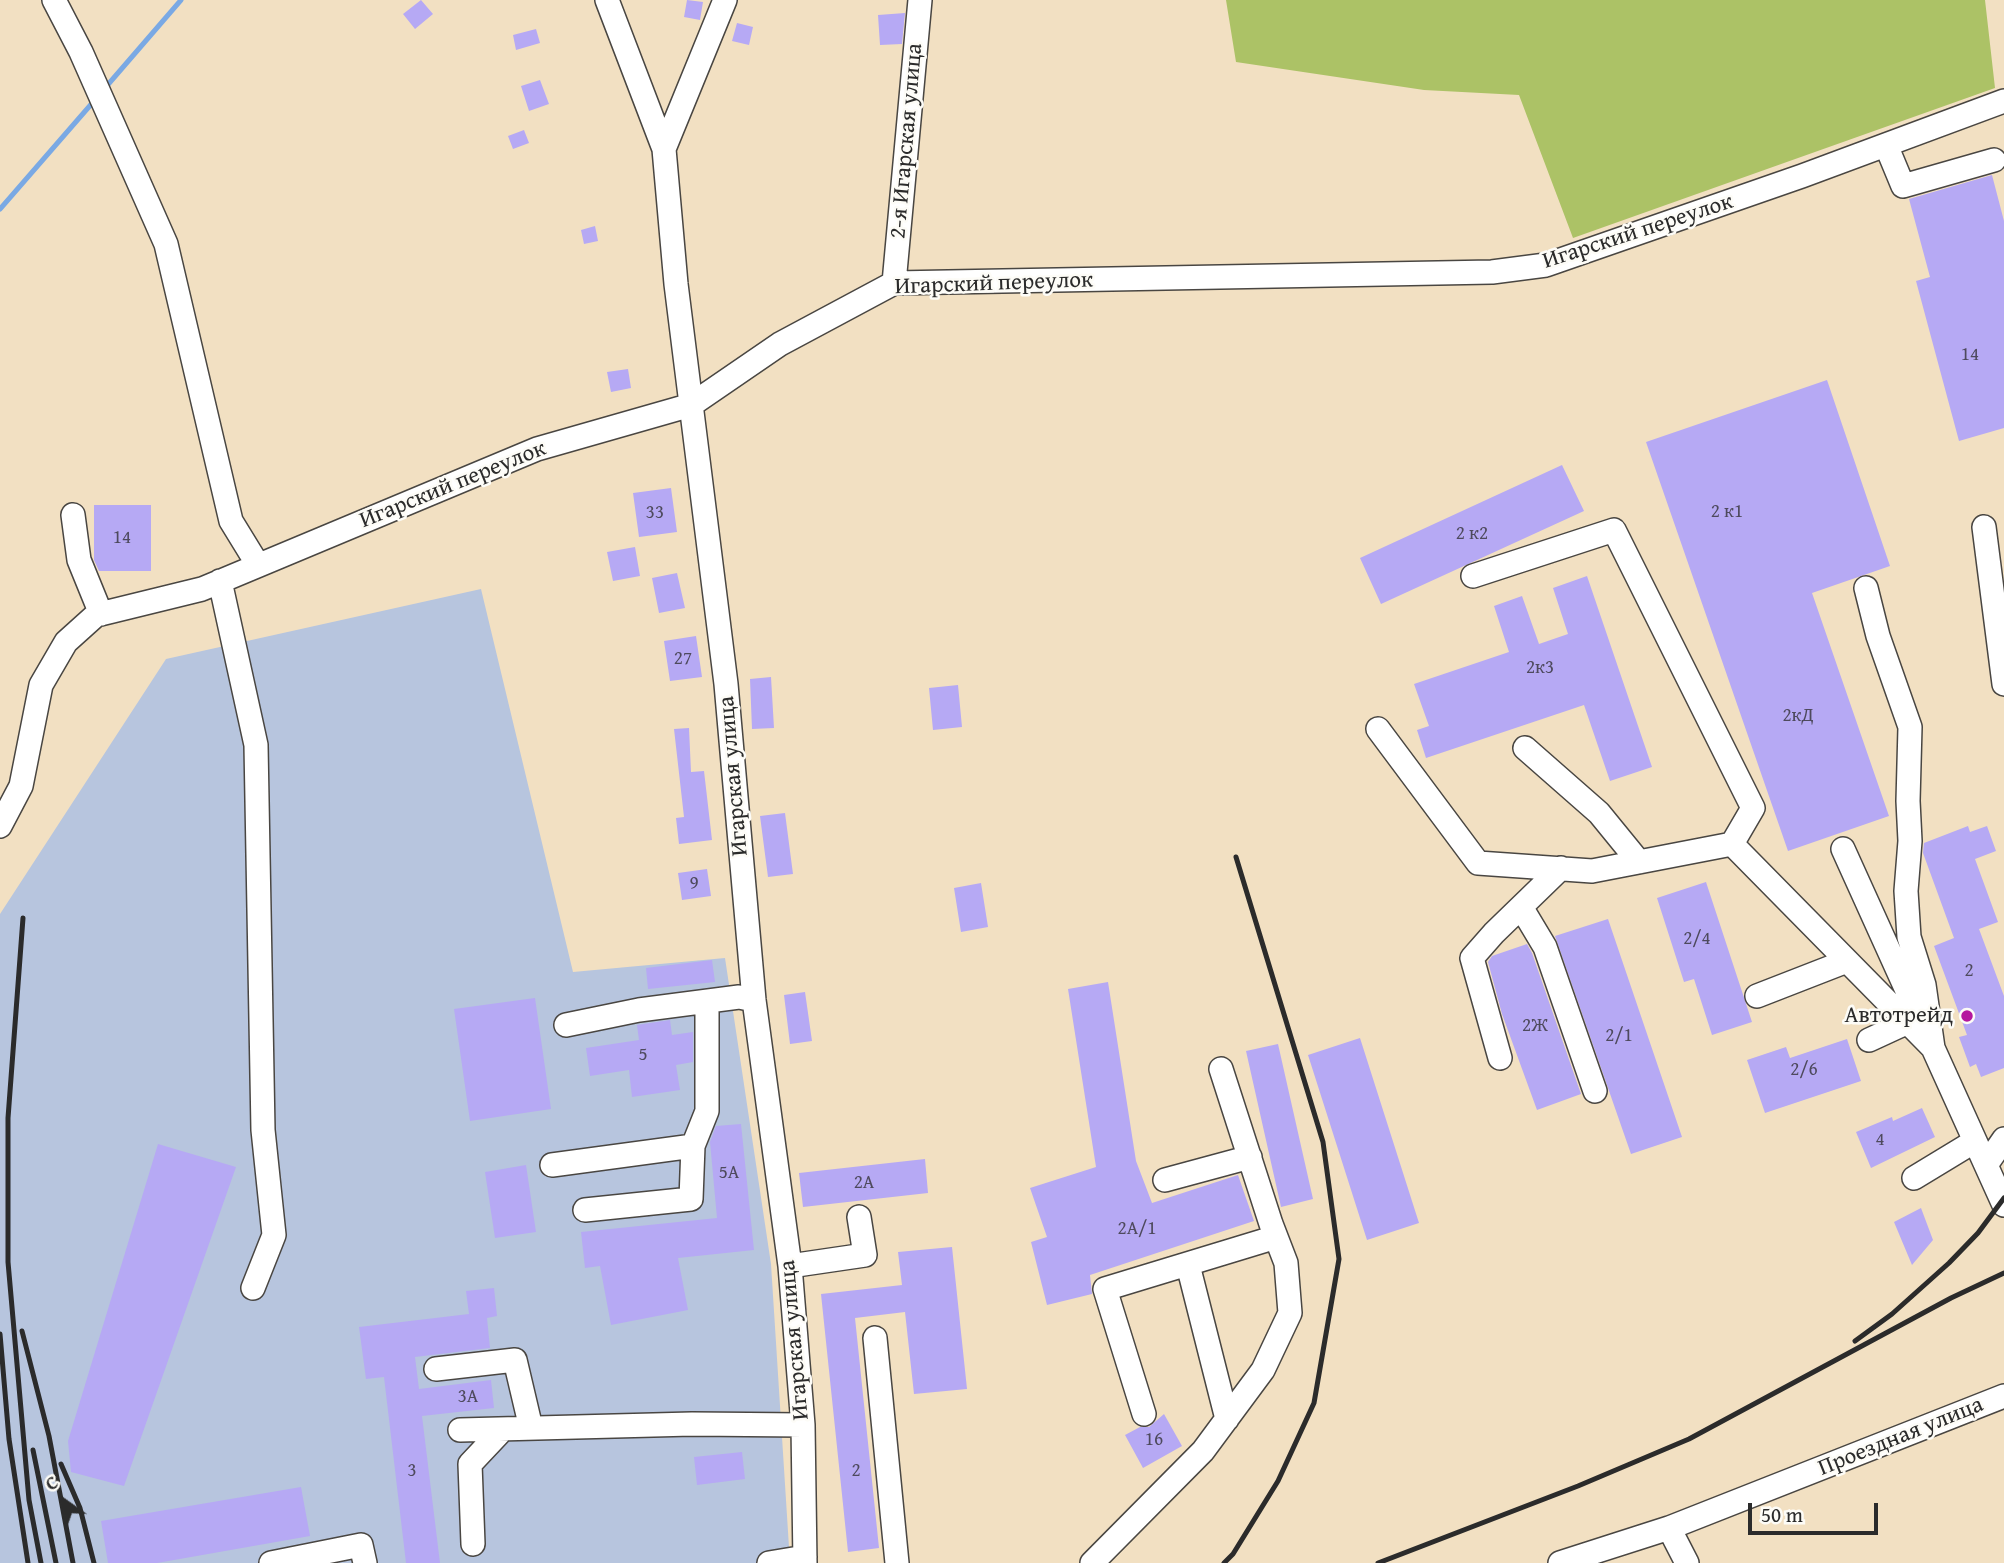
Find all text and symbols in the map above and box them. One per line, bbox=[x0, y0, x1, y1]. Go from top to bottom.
street label: 2-я Игарская улица bbox=[885, 42, 929, 240]
street label: Игарский переулок bbox=[1539, 188, 1737, 276]
street label: Игарский переулок bbox=[894, 267, 1094, 301]
house number: 14 bbox=[1961, 344, 1979, 366]
street label: Игарский переулок bbox=[356, 435, 550, 535]
house number: 2 к1 bbox=[1711, 501, 1743, 523]
house number: 33 bbox=[646, 502, 664, 524]
house number: 2 к2 bbox=[1456, 523, 1488, 545]
house number: 14 bbox=[113, 527, 131, 549]
house number: 27 bbox=[674, 648, 692, 670]
house number: 2к3 bbox=[1526, 657, 1554, 679]
street label: Игарская улица bbox=[713, 695, 755, 857]
house number: 2кД bbox=[1782, 705, 1814, 727]
house number: 9 bbox=[689, 873, 699, 895]
house number: 2/4 bbox=[1683, 928, 1711, 950]
house number: 2 bbox=[1964, 960, 1974, 982]
place label: Автотрейд bbox=[1845, 1002, 1953, 1030]
marker: Автотрейд bbox=[1959, 1008, 1975, 1024]
house number: 2Ж bbox=[1522, 1015, 1548, 1037]
house number: 2/1 bbox=[1605, 1025, 1633, 1047]
house number: 5 bbox=[638, 1044, 648, 1066]
house number: 2/6 bbox=[1790, 1059, 1818, 1081]
house number: 4 bbox=[1875, 1129, 1885, 1151]
house number: 5А bbox=[719, 1162, 739, 1184]
house number: 2А bbox=[854, 1172, 874, 1194]
house number: 2А/1 bbox=[1118, 1218, 1156, 1240]
street label: Игарская улица bbox=[774, 1259, 816, 1421]
house number: 3А bbox=[458, 1386, 478, 1408]
street label: Проездная улица bbox=[1815, 1391, 1987, 1483]
house number: 16 bbox=[1145, 1429, 1163, 1451]
house number: 3 bbox=[407, 1460, 417, 1482]
house number: 2 bbox=[851, 1460, 861, 1482]
north arrow bbox=[28, 1465, 98, 1535]
text: С bbox=[39, 1468, 64, 1497]
scale bar bbox=[1752, 1490, 1882, 1534]
text: 50 m bbox=[1761, 1499, 1803, 1530]

